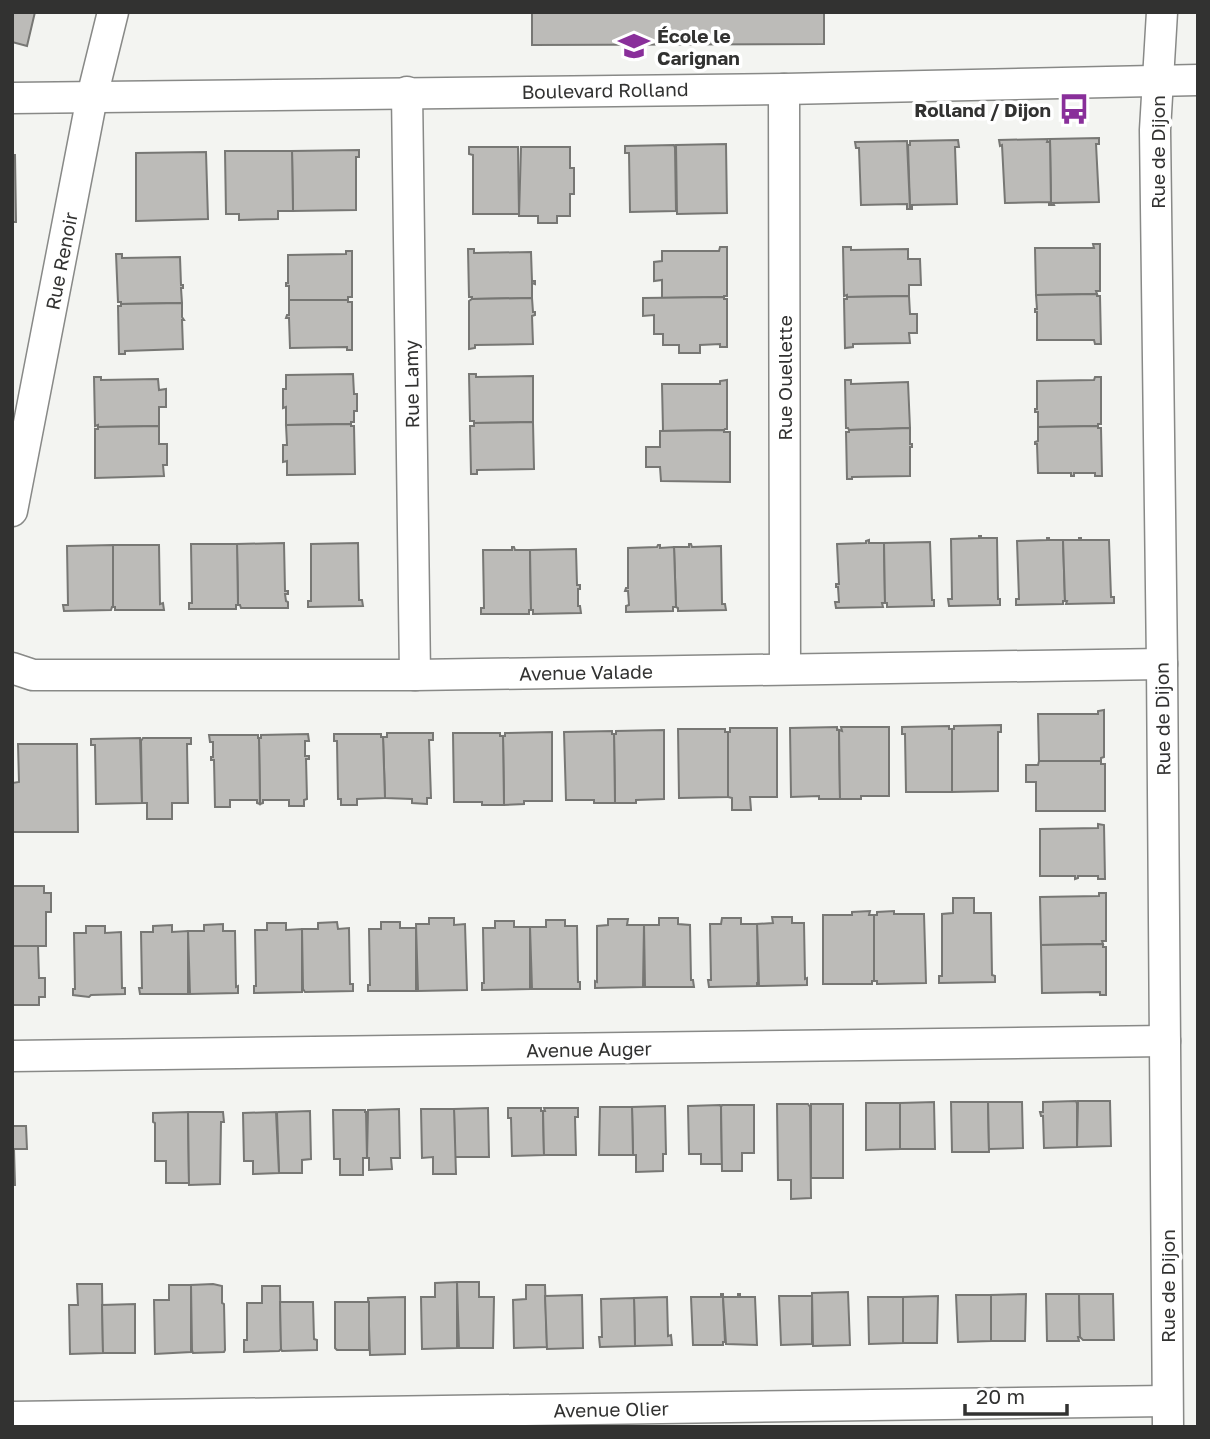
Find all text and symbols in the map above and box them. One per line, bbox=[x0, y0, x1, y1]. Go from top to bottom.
place label: École le Carignan bbox=[657, 24, 740, 69]
school or university icon: École le Carignan bbox=[617, 29, 651, 63]
street label: Boulevard Rolland bbox=[521, 77, 689, 103]
bus stop icon: Rolland / Dijon bbox=[1057, 92, 1091, 126]
street label: Rue de Dijon bbox=[1146, 95, 1169, 209]
place label: Rolland / Dijon bbox=[914, 98, 1051, 121]
street label: Rue Renoir bbox=[40, 210, 82, 312]
street label: Rue Ouellette bbox=[773, 315, 796, 441]
street label: Rue Lamy bbox=[399, 339, 423, 429]
street label: Avenue Valade bbox=[519, 659, 653, 685]
street label: Rue de Dijon bbox=[1150, 662, 1174, 776]
street label: Avenue Auger bbox=[526, 1036, 653, 1062]
street label: Rue de Dijon bbox=[1156, 1229, 1179, 1343]
scale bar bbox=[965, 1372, 1066, 1416]
text: 20 m bbox=[976, 1383, 1025, 1409]
street label: Avenue Olier bbox=[553, 1396, 670, 1422]

